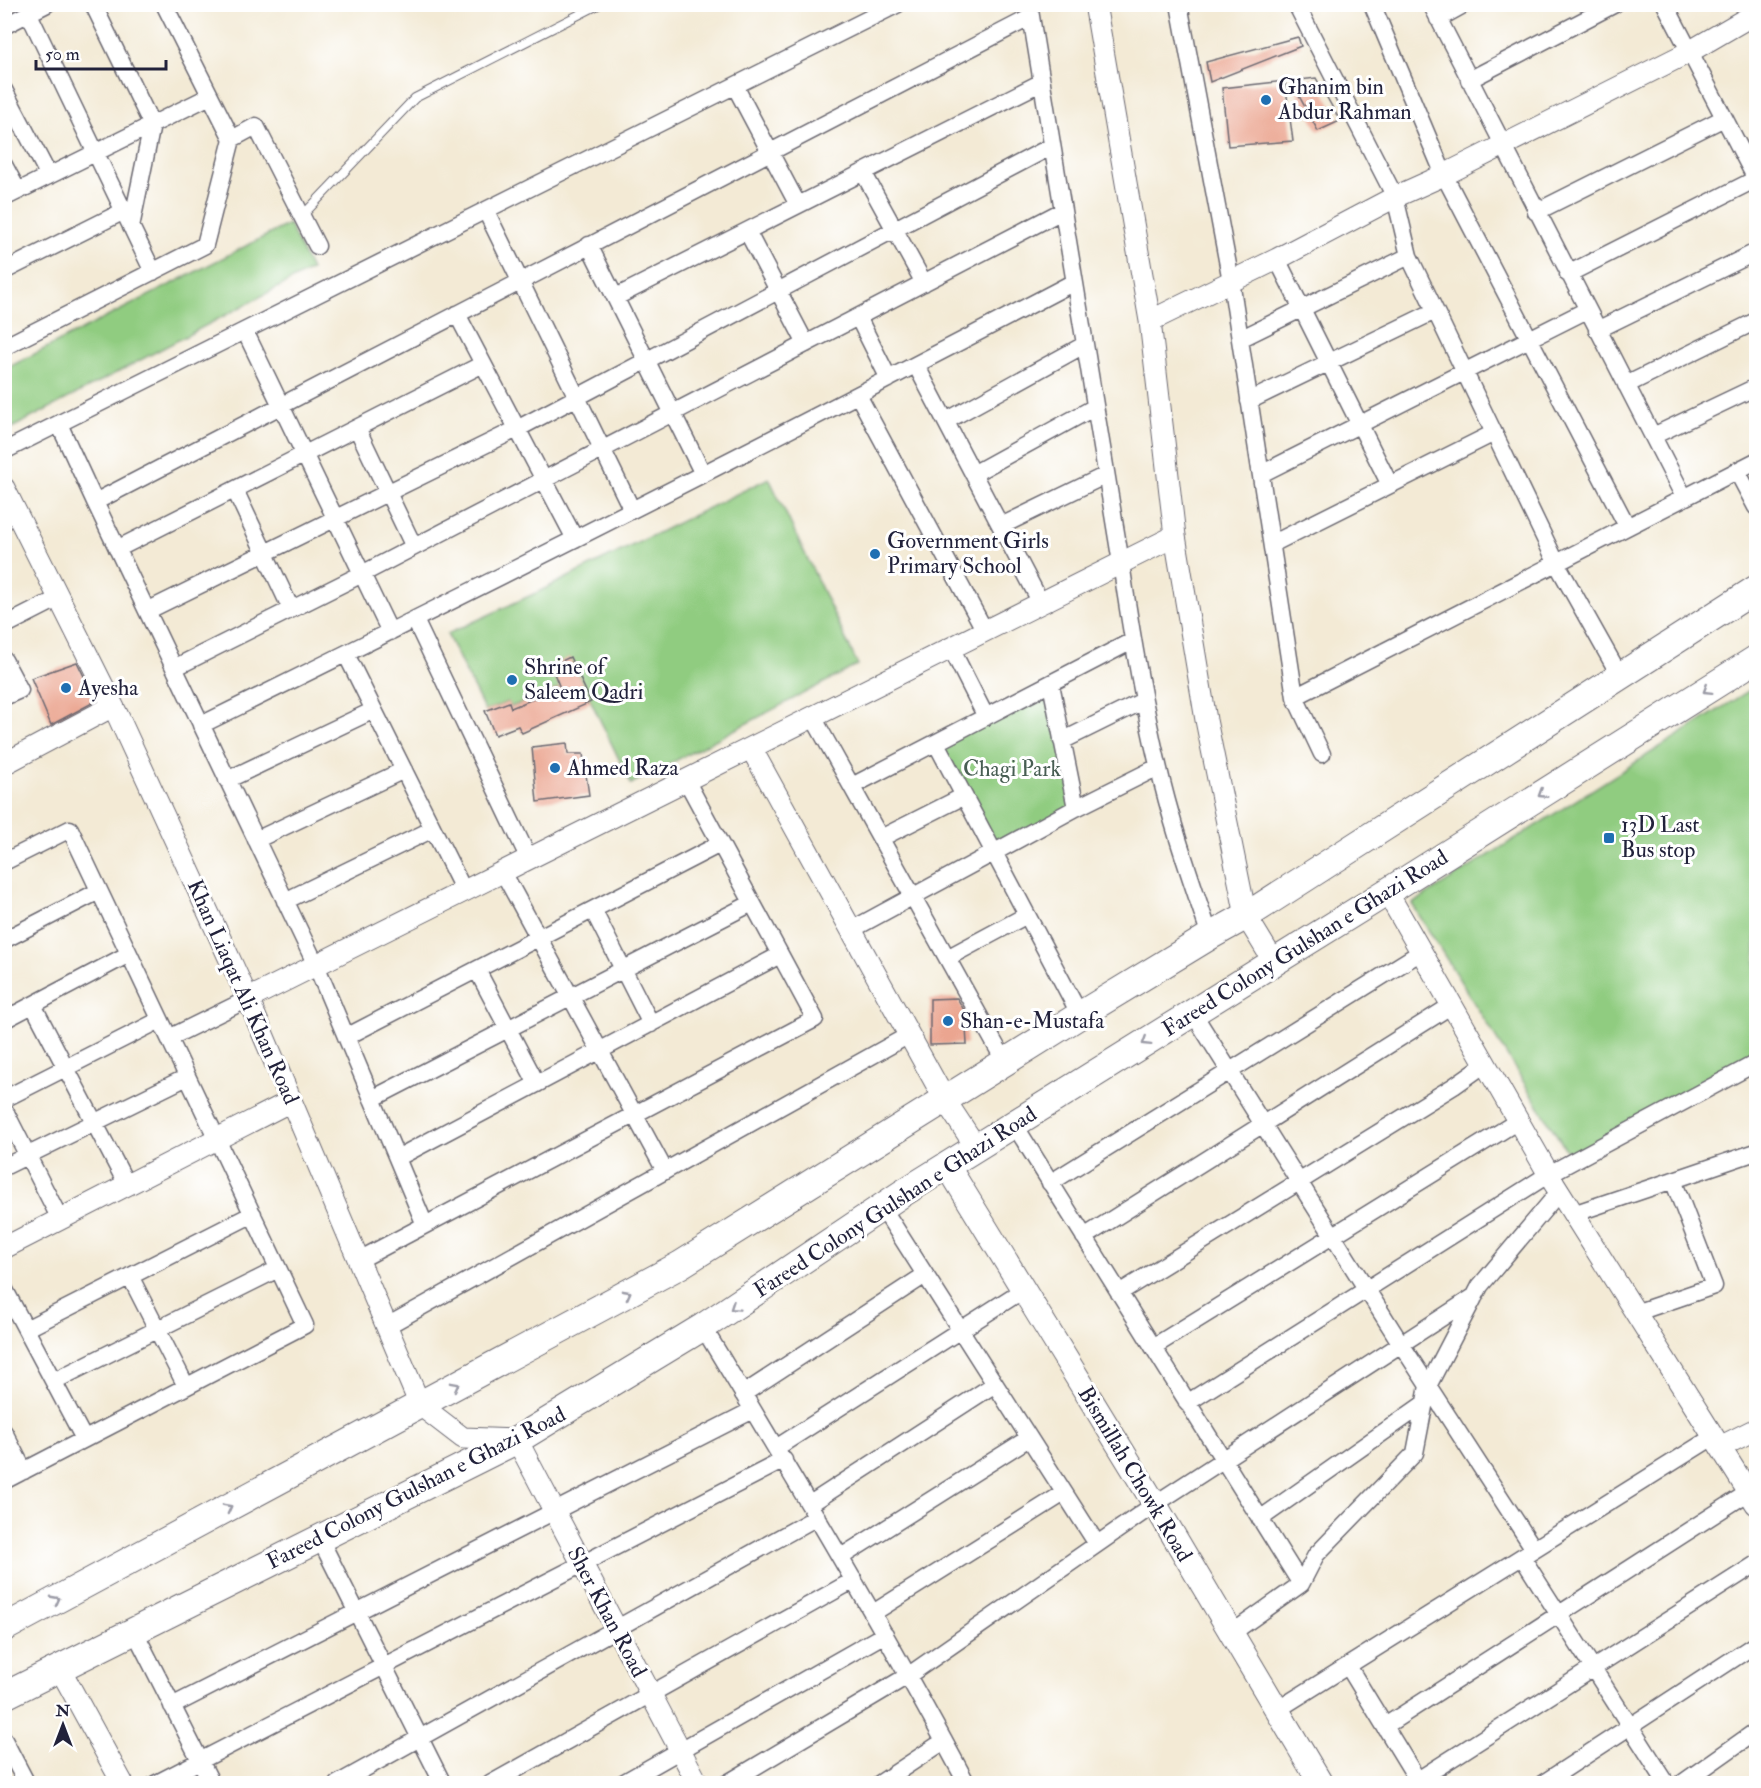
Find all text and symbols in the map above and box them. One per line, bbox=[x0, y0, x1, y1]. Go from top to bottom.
scale bar bbox=[36, 33, 166, 71]
text: 50 m bbox=[45, 43, 80, 66]
place label: Ghanim bin Abdur Rahman bbox=[1277, 73, 1412, 126]
marker: Ghanim bin Abdur Rahman bbox=[1259, 93, 1273, 107]
place label: Government Girls Primary School bbox=[887, 527, 1049, 580]
marker: Government Girls Primary School bbox=[868, 547, 882, 561]
place label: Shrine of Saleem Qadri bbox=[524, 653, 644, 706]
marker: Shrine of Saleem Qadri bbox=[505, 673, 519, 687]
place label: Ayesha bbox=[77, 674, 139, 702]
marker: Ayesha bbox=[59, 681, 73, 695]
one-way arrow bbox=[1703, 683, 1714, 694]
place label: Ahmed Raza bbox=[566, 754, 680, 782]
park label: Chagi Park bbox=[963, 755, 1061, 783]
marker: Ahmed Raza bbox=[548, 761, 562, 775]
one-way arrow bbox=[1538, 787, 1548, 799]
place label: 13D Last Bus stop bbox=[1621, 811, 1700, 865]
marker: 13D Last Bus stop bbox=[1602, 831, 1616, 845]
street label: Fareed Colony Gulshan e Ghazi Road bbox=[1157, 843, 1453, 1043]
street label: Khan Liaqat Ali Khan Road bbox=[181, 875, 305, 1109]
place label: Shan-e-Mustafa bbox=[960, 1007, 1105, 1035]
marker: Shan-e-Mustafa bbox=[941, 1014, 955, 1028]
one-way arrow bbox=[1142, 1035, 1152, 1047]
street label: Fareed Colony Gulshan e Ghazi Road bbox=[748, 1100, 1042, 1304]
one-way arrow bbox=[621, 1290, 631, 1301]
one-way arrow bbox=[730, 1299, 740, 1311]
street label: Bismillah Chowk Road bbox=[1072, 1381, 1199, 1567]
one-way arrow bbox=[449, 1382, 460, 1393]
street label: Fareed Colony Gulshan e Ghazi Road bbox=[262, 1400, 570, 1576]
one-way arrow bbox=[222, 1504, 232, 1515]
street label: Sher Khan Road bbox=[561, 1542, 653, 1682]
one-way arrow bbox=[50, 1596, 60, 1607]
north arrow bbox=[33, 1695, 93, 1755]
text: N bbox=[55, 1701, 71, 1721]

